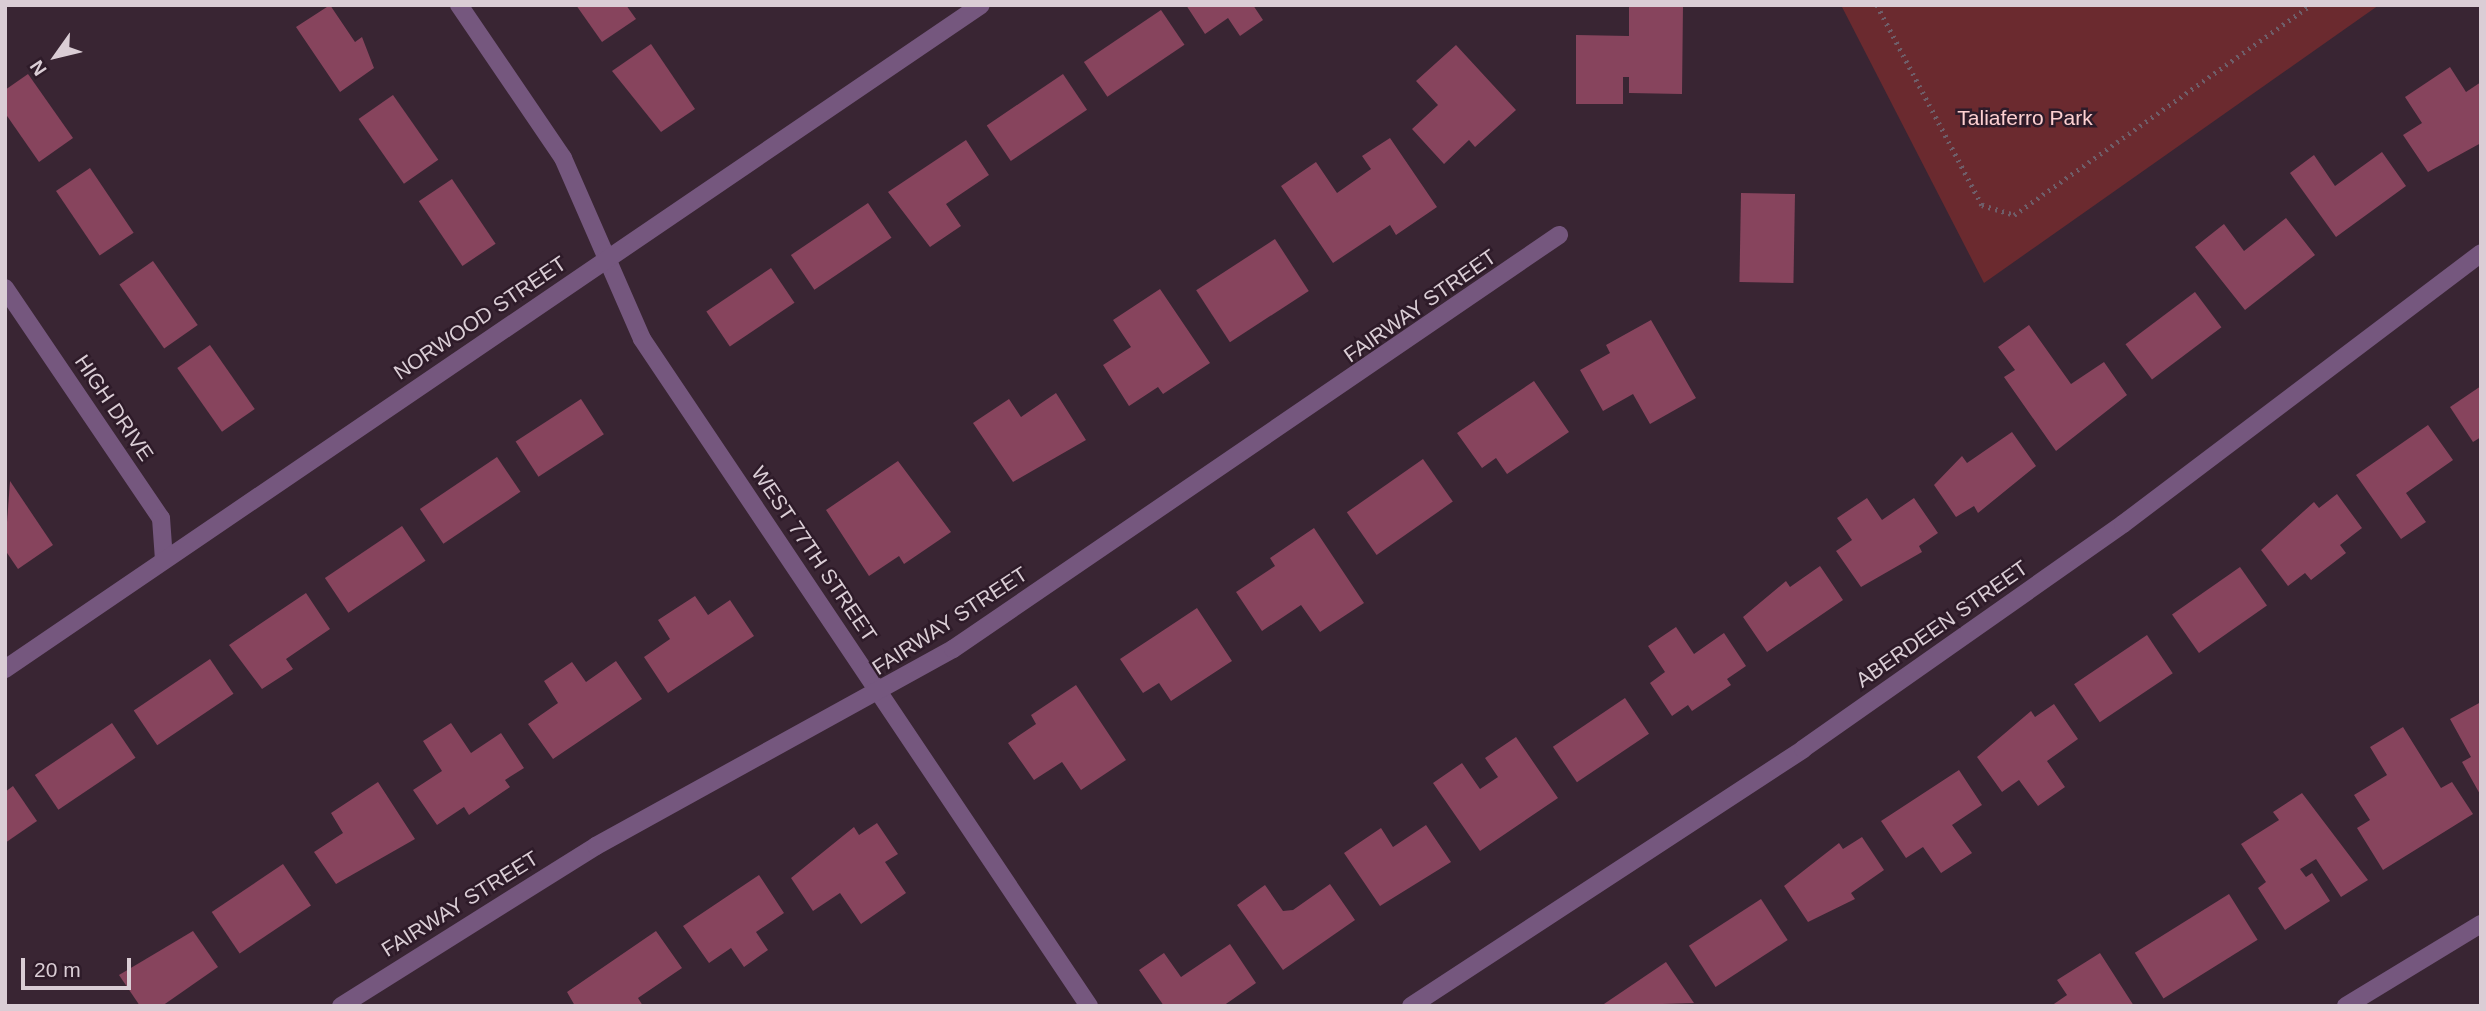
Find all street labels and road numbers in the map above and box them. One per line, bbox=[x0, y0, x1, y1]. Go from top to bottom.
street label: FAIRWAY STREET bbox=[1339, 244, 1501, 368]
street label: NORWOOD STREET bbox=[389, 251, 571, 385]
street label: HIGH DRIVE bbox=[69, 350, 159, 466]
street label: WEST 77TH STREET bbox=[746, 461, 882, 647]
street label: ABERDEEN STREET bbox=[1851, 555, 2033, 693]
street label: FAIRWAY STREET bbox=[867, 561, 1033, 681]
street label: FAIRWAY STREET bbox=[377, 845, 543, 963]

